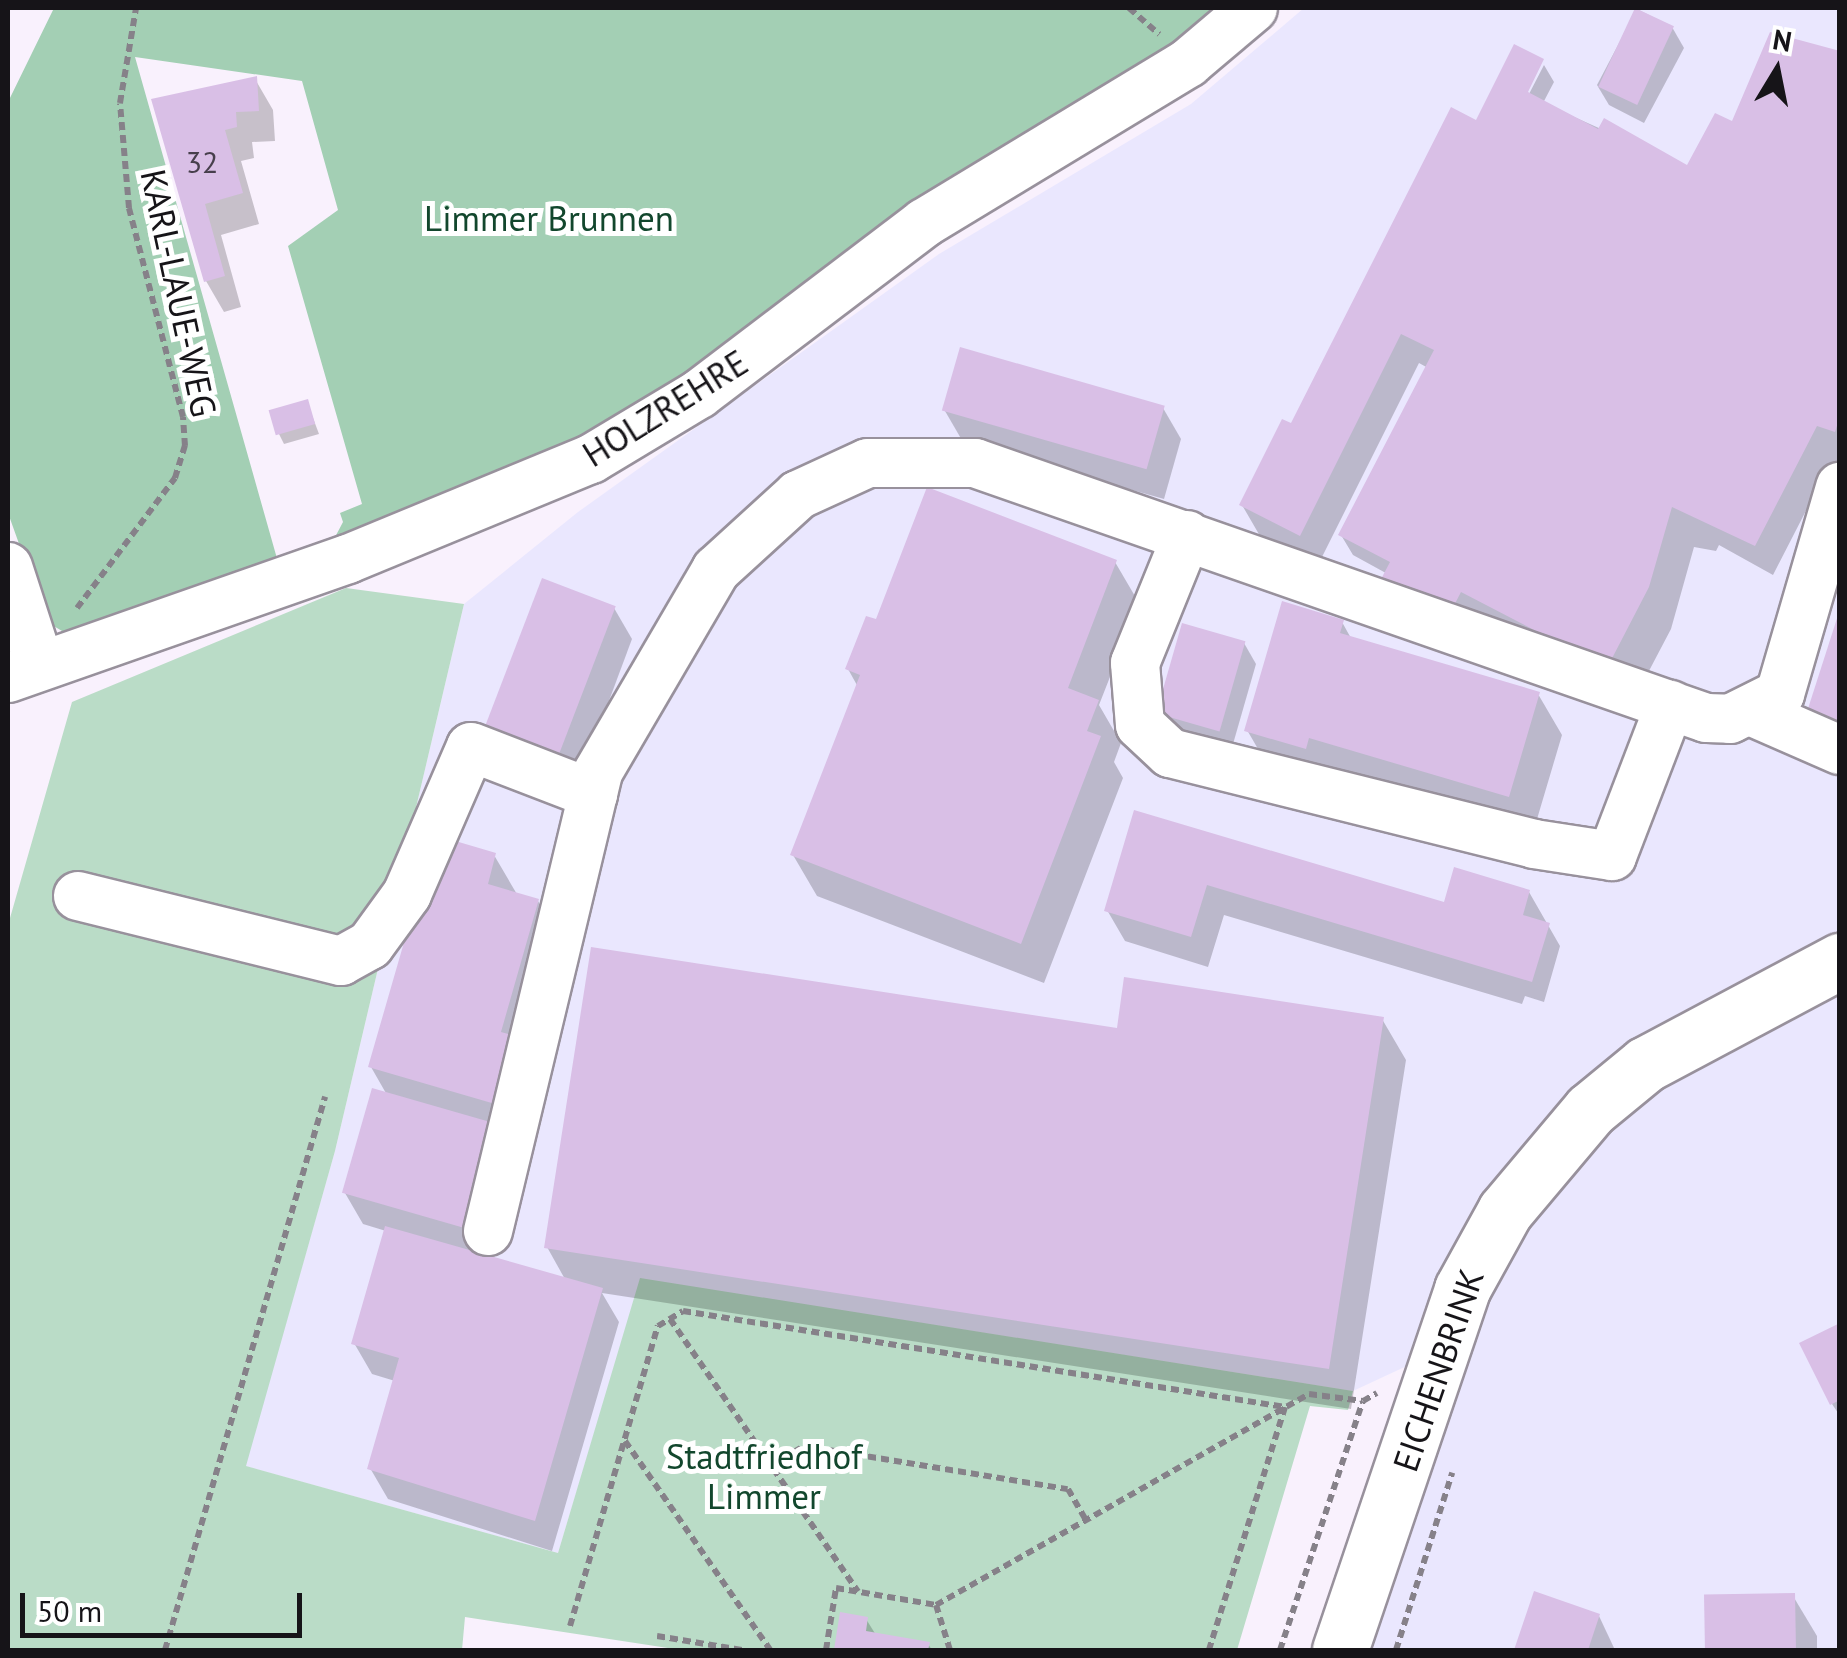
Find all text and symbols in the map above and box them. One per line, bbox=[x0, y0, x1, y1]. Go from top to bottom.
north arrow bbox=[1727, 20, 1827, 120]
text: N bbox=[1770, 20, 1795, 60]
house number: 32 bbox=[186, 144, 218, 180]
street label: KARL-LAUE-WEG bbox=[132, 166, 226, 420]
park label: Limmer Brunnen bbox=[424, 197, 674, 239]
street label: HOLZREHRE bbox=[575, 341, 755, 475]
street label: EICHENBRINK bbox=[1384, 1263, 1492, 1477]
park label: Stadtfriedhof Limmer bbox=[666, 1435, 862, 1517]
scale bar bbox=[25, 1573, 308, 1635]
text: 50 m bbox=[37, 1591, 102, 1630]

